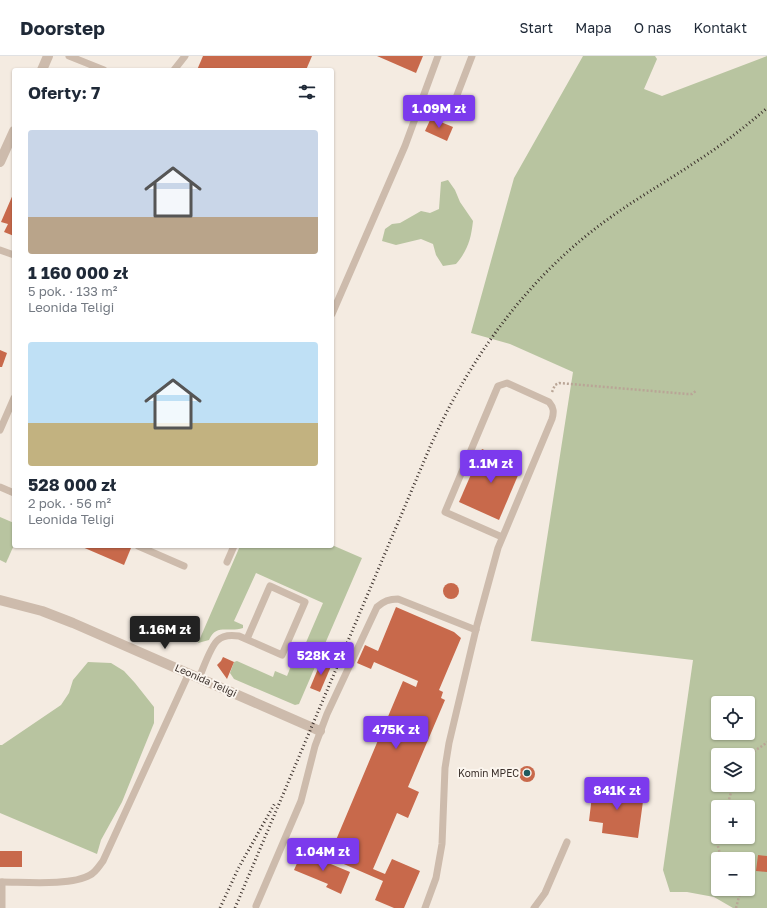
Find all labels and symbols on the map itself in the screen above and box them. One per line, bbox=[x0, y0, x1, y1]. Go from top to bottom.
pin: 1.09M zł bbox=[398, 95, 480, 129]
pin: 1.1M zł bbox=[454, 450, 528, 484]
pin: 1.16M zł bbox=[124, 616, 206, 650]
pin: 528K zł bbox=[284, 642, 358, 676]
street label: Leonida Teligi bbox=[173, 661, 239, 699]
pin: 475K zł bbox=[359, 716, 433, 750]
place label: Komin MPEC bbox=[458, 767, 519, 779]
marker: Komin MPEC bbox=[522, 768, 532, 778]
pin: 841K zł bbox=[580, 777, 654, 811]
pin: 1.04M zł bbox=[282, 838, 364, 872]

